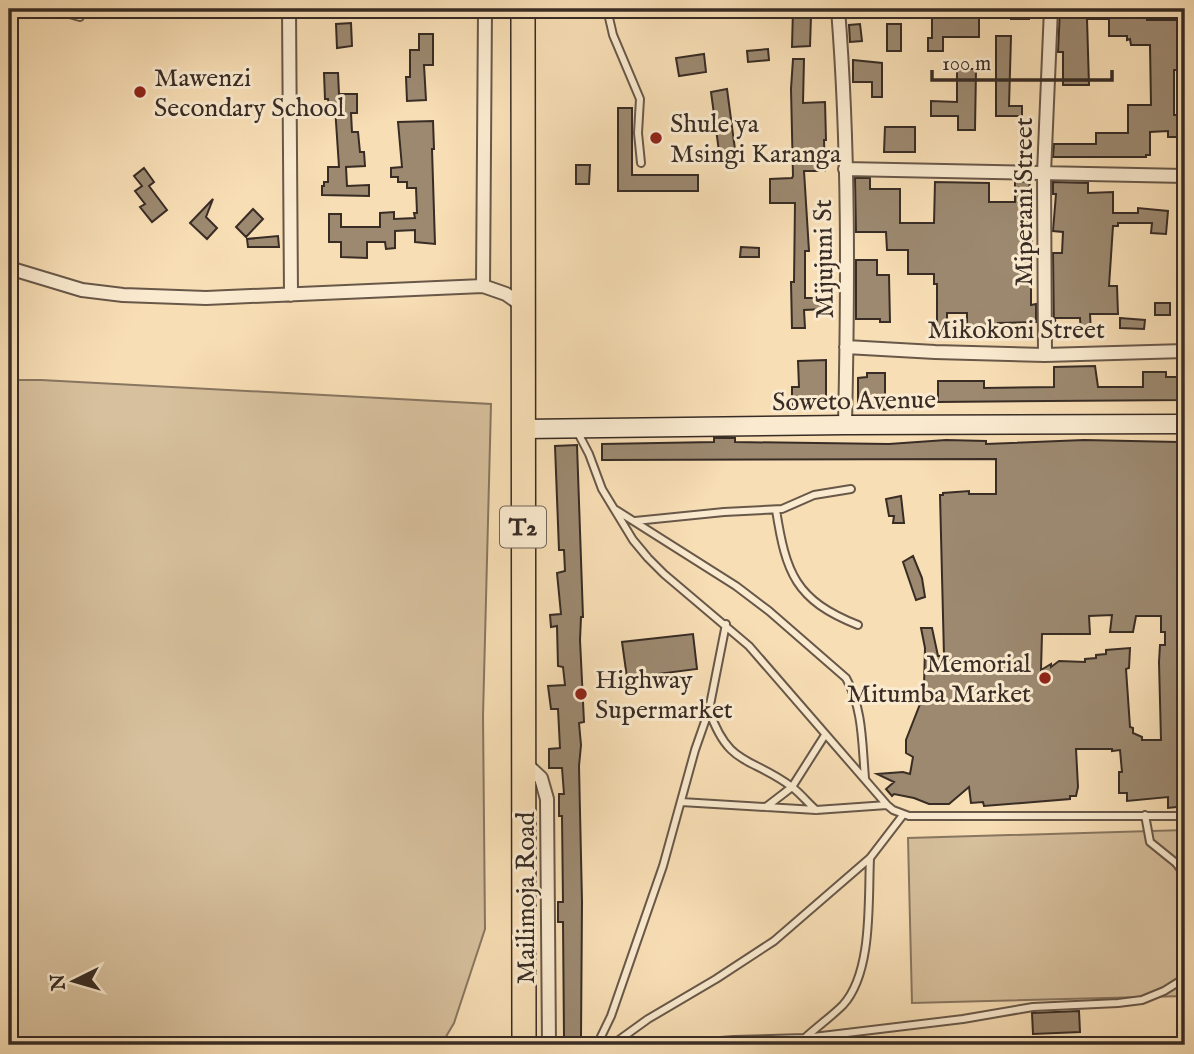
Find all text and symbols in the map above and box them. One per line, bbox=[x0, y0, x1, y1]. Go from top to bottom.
scale bar bbox=[932, 38, 1112, 82]
text: 100 m bbox=[942, 51, 991, 78]
place label: Mawenzi Secondary School bbox=[154, 62, 345, 125]
marker: Mawenzi Secondary School bbox=[132, 84, 148, 100]
place label: Shule ya Msingi Karanga bbox=[670, 108, 842, 171]
street label: Miperani Street bbox=[1008, 117, 1041, 287]
marker: Shule ya Msingi Karanga bbox=[648, 130, 664, 146]
street label: Mijujuni St bbox=[807, 199, 842, 319]
street label: Mikokoni Street bbox=[927, 314, 1105, 347]
street label: Soweto Avenue bbox=[772, 384, 936, 419]
road number: T2 bbox=[500, 506, 546, 548]
place label: Memorial Mitumba Market bbox=[847, 648, 1032, 711]
place label: Highway Supermarket bbox=[595, 664, 733, 727]
marker: Memorial Mitumba Market bbox=[1037, 670, 1053, 686]
marker: Highway Supermarket bbox=[573, 686, 589, 702]
street label: Mailimoja Road bbox=[510, 812, 543, 984]
north arrow bbox=[38, 946, 108, 1016]
text: N bbox=[46, 973, 72, 993]

